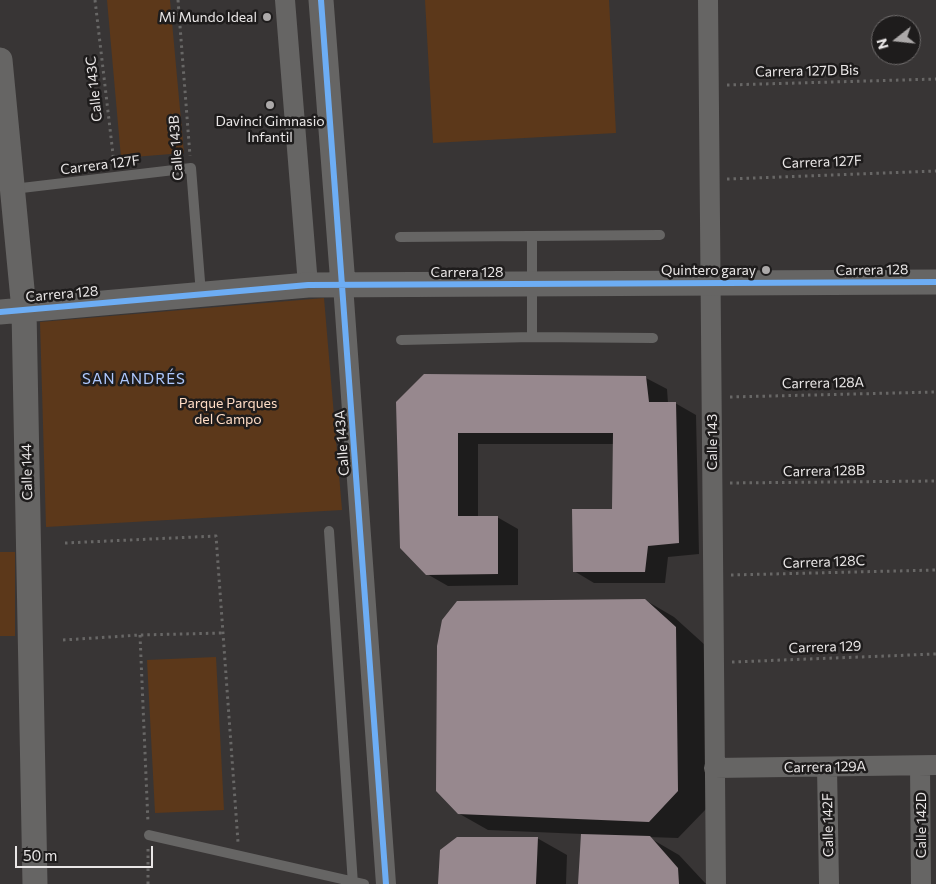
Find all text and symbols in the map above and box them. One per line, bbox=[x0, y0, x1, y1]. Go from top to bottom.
place label: Mi Mundo Ideal bbox=[159, 9, 257, 25]
marker: Mi Mundo Ideal bbox=[261, 11, 273, 23]
north arrow bbox=[871, 15, 921, 65]
text: N bbox=[872, 37, 892, 51]
street label: Calle 143C bbox=[82, 55, 106, 123]
street label: Carrera 127D Bis bbox=[755, 62, 859, 80]
marker: Davinci Gimnasio Infantil bbox=[264, 99, 276, 111]
place label: Davinci Gimnasio Infantil bbox=[215, 113, 325, 146]
street label: Calle 143B bbox=[165, 115, 187, 181]
street label: Carrera 127F bbox=[59, 152, 141, 178]
street label: Carrera 127F bbox=[782, 152, 862, 172]
street label: Carrera 128 bbox=[835, 261, 909, 279]
place label: Quintero garay bbox=[661, 262, 756, 278]
street label: Carrera 128 bbox=[431, 264, 503, 280]
marker: Quintero garay bbox=[760, 264, 772, 276]
street label: Carrera 128 bbox=[25, 282, 99, 306]
district label: SAN ANDRÉS bbox=[81, 370, 187, 388]
street label: Carrera 128A bbox=[782, 374, 864, 392]
park label: Parque Parques del Campo bbox=[179, 395, 277, 428]
street label: Calle 143A bbox=[331, 410, 353, 476]
street label: Calle 143 bbox=[704, 414, 720, 470]
street label: Calle 144 bbox=[18, 443, 36, 501]
street label: Carrera 128B bbox=[783, 462, 865, 480]
street label: Carrera 128C bbox=[782, 552, 866, 572]
street label: Carrera 129 bbox=[788, 637, 862, 657]
street label: Carrera 129A bbox=[784, 758, 866, 776]
street label: Calle 142D bbox=[913, 792, 929, 858]
street label: Calle 142F bbox=[819, 793, 837, 857]
scale bar bbox=[18, 836, 155, 868]
text: 50 m bbox=[23, 846, 57, 864]

